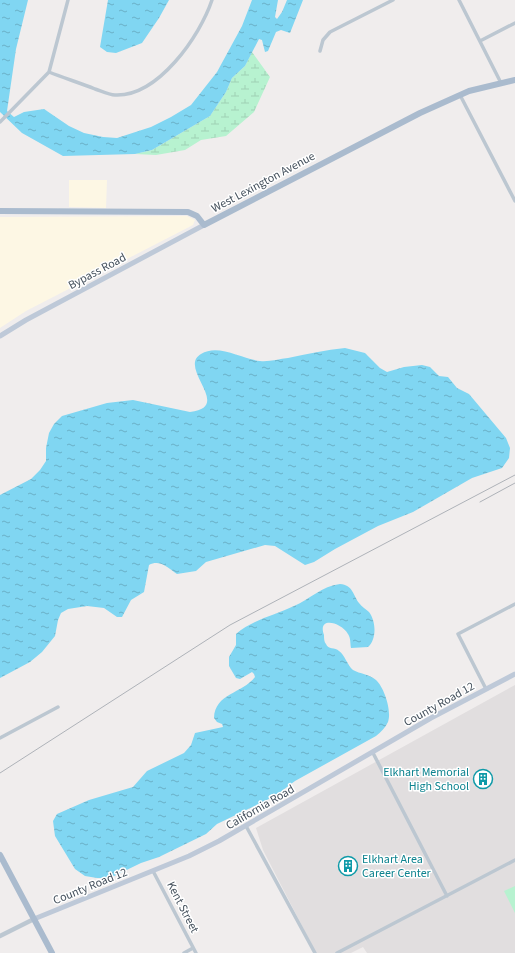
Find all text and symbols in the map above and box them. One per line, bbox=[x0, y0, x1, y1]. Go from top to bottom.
street label: West Lexington Avenue bbox=[208, 148, 318, 217]
street label: Bypass Road bbox=[65, 249, 129, 294]
street label: County Road 12 bbox=[401, 678, 478, 731]
place label: Elkhart Memorial High School bbox=[383, 764, 469, 795]
building icon: Elkhart Memorial High School bbox=[472, 768, 494, 790]
street label: California Road bbox=[223, 781, 298, 834]
place label: Elkhart Area Career Center bbox=[362, 851, 432, 882]
building icon: Elkhart Area Career Center bbox=[337, 855, 359, 877]
street label: County Road 12 bbox=[51, 864, 130, 909]
street label: Kent Street bbox=[162, 878, 203, 936]

